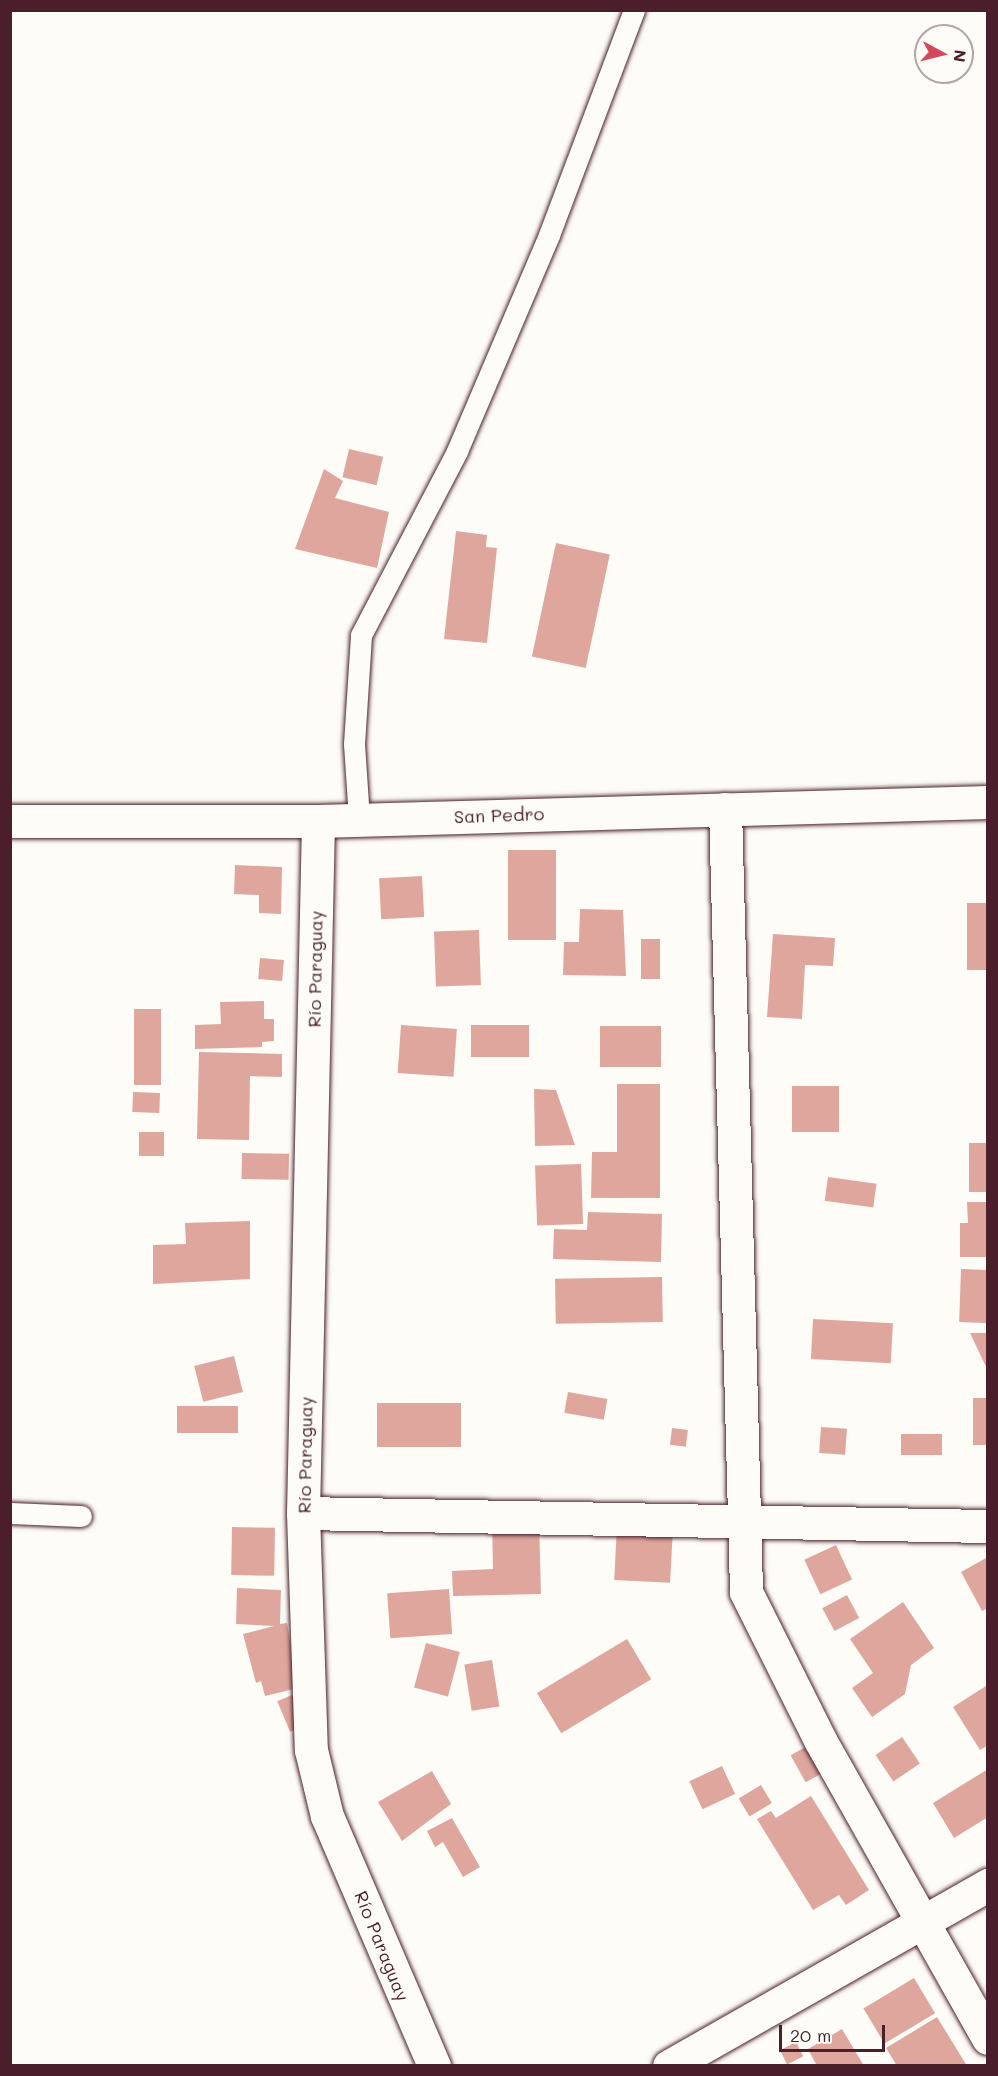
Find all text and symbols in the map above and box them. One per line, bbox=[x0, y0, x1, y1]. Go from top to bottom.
north arrow bbox=[914, 24, 974, 84]
text: N bbox=[949, 49, 972, 63]
street label: San Pedro bbox=[453, 803, 545, 827]
street label: Río Paraguay bbox=[303, 910, 327, 1028]
street label: Río Paraguay bbox=[293, 1396, 317, 1514]
street label: Río Paraguay bbox=[350, 1888, 414, 2004]
scale bar bbox=[782, 2013, 888, 2051]
text: 20 m bbox=[790, 2023, 831, 2047]

